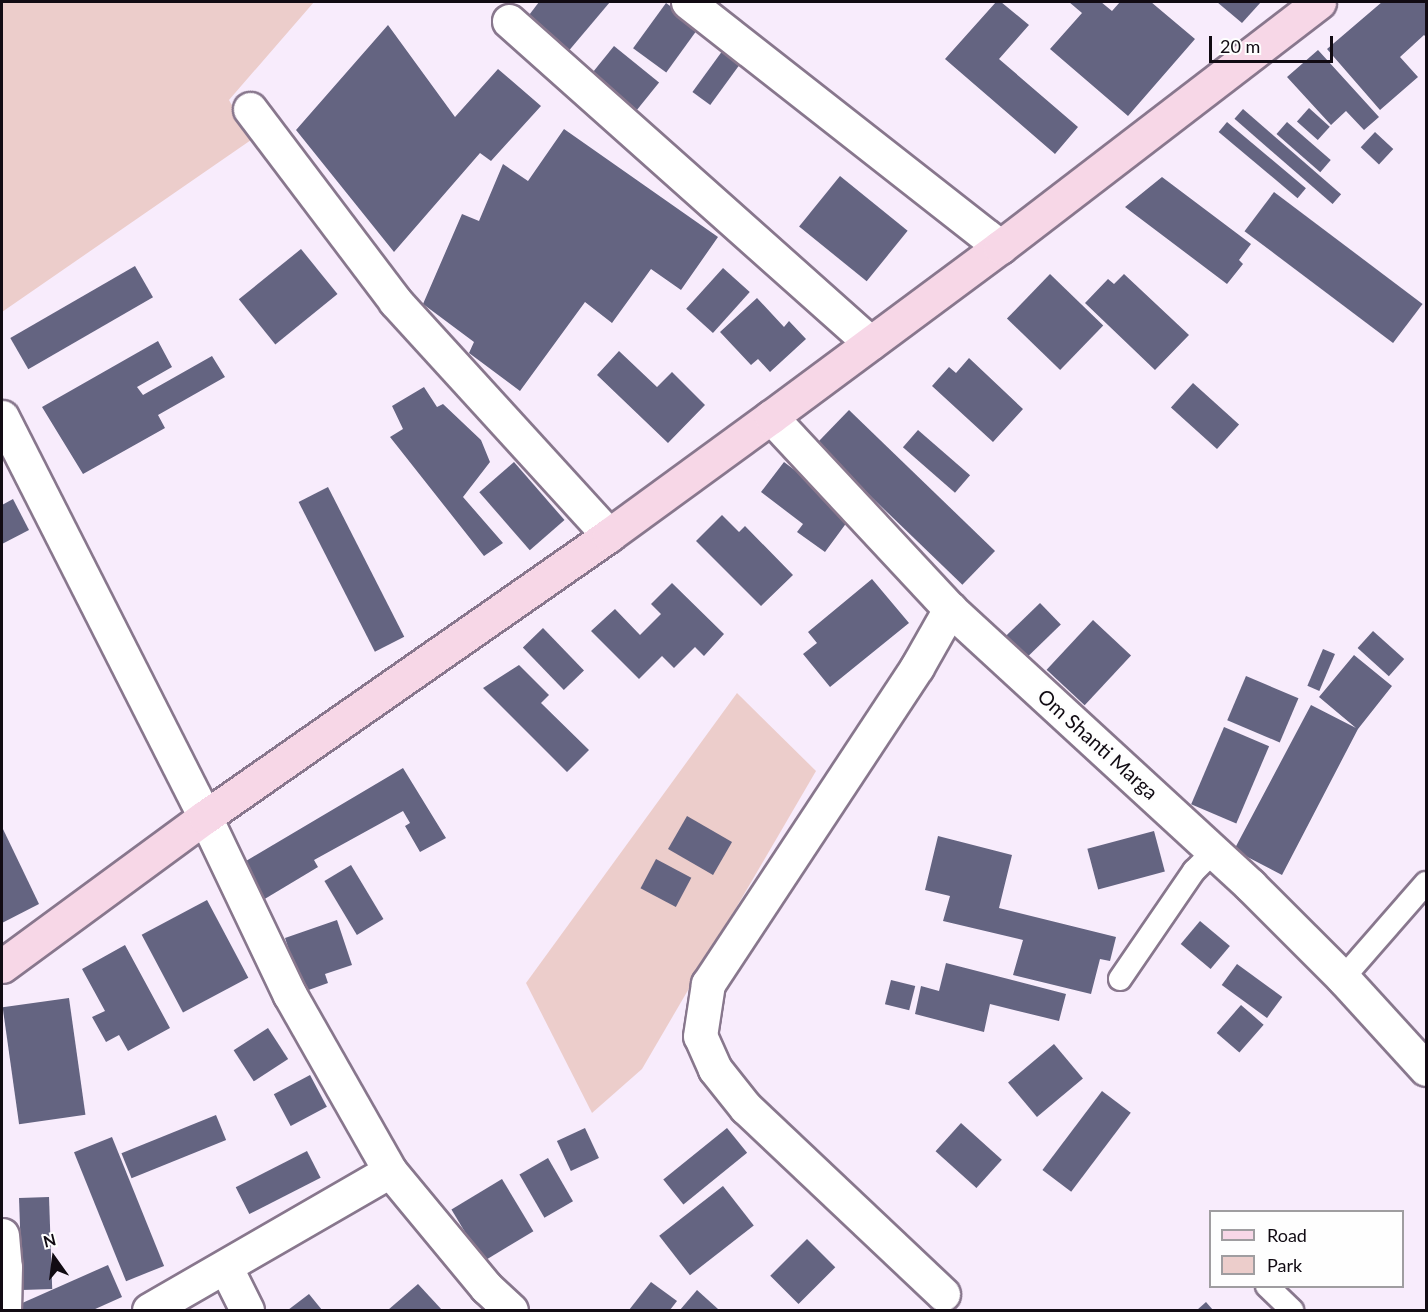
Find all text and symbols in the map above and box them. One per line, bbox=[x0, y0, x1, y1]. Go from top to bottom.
scale bar bbox=[1212, 24, 1336, 62]
text: 20 m bbox=[1220, 35, 1260, 57]
street label: Om Shanti Marga bbox=[1033, 684, 1163, 804]
legend bbox=[1209, 1210, 1404, 1288]
text: Road bbox=[1267, 1224, 1307, 1246]
north arrow bbox=[24, 1228, 84, 1288]
text: N bbox=[41, 1229, 58, 1251]
text: Park bbox=[1267, 1254, 1302, 1276]

